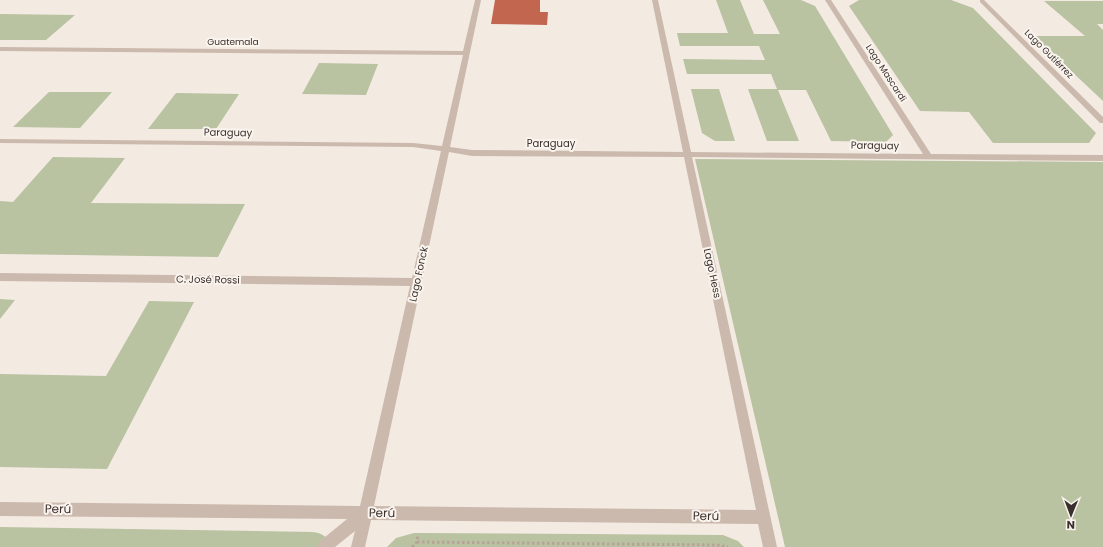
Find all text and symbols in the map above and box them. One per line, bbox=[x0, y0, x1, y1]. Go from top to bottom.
street label: Lago Gutiérrez bbox=[1022, 27, 1076, 81]
street label: Guatemala bbox=[207, 36, 259, 48]
street label: Lago Mascardi bbox=[863, 42, 909, 104]
street label: Paraguay bbox=[204, 125, 253, 140]
street label: Paraguay bbox=[527, 136, 576, 151]
street label: Paraguay bbox=[851, 138, 900, 153]
street label: Lago Fonck bbox=[405, 244, 432, 303]
street label: Lago Hess bbox=[700, 247, 725, 299]
street label: C. José Rossi bbox=[176, 271, 240, 288]
north arrow bbox=[1051, 495, 1091, 535]
street label: Perú bbox=[45, 500, 71, 517]
street label: Perú bbox=[369, 504, 395, 521]
street label: Perú bbox=[693, 507, 719, 524]
text: N bbox=[1067, 517, 1075, 533]

